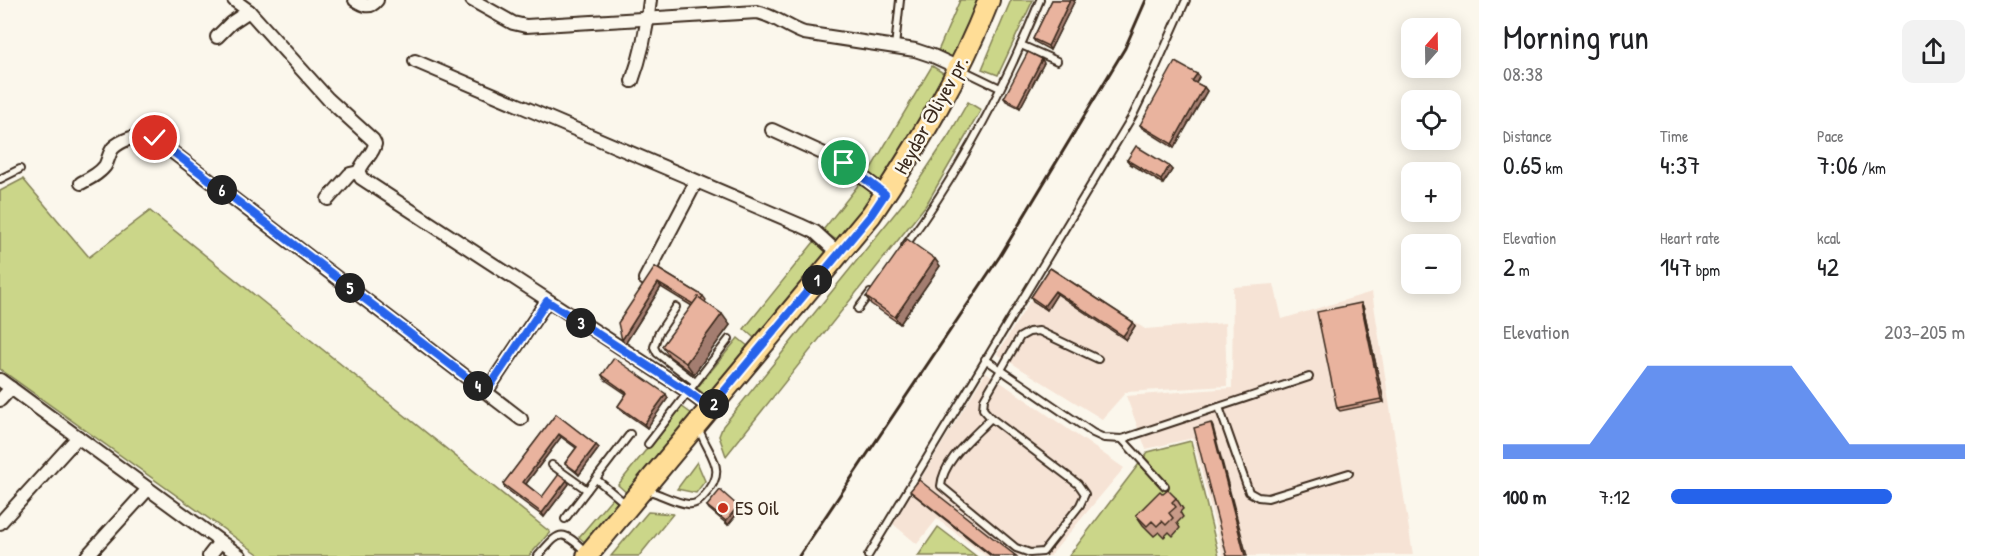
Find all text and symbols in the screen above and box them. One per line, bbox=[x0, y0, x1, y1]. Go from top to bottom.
text: Morning run bbox=[1503, 15, 1649, 59]
north arrow bbox=[1401, 18, 1461, 78]
map controls bbox=[1401, 18, 1461, 294]
button: share bbox=[1902, 20, 1965, 83]
street label: Heydər Əliyev pr. bbox=[887, 51, 974, 179]
text: 08:38 bbox=[1503, 60, 1543, 87]
button: locate bbox=[1401, 90, 1461, 150]
pin bbox=[129, 112, 180, 163]
icon: check bbox=[138, 121, 171, 154]
text: Distance bbox=[1503, 125, 1552, 147]
text: Time bbox=[1660, 125, 1688, 147]
text: Pace bbox=[1817, 125, 1844, 147]
pin bbox=[818, 137, 869, 188]
icon: arrive bbox=[827, 146, 860, 179]
text: 0.65 bbox=[1503, 147, 1542, 182]
text: 4:37 bbox=[1660, 147, 1700, 182]
text: 7:06 bbox=[1817, 147, 1858, 182]
text: km bbox=[1542, 157, 1563, 179]
text: /km bbox=[1858, 157, 1886, 179]
button: + bbox=[1401, 162, 1461, 222]
pin: 6 bbox=[207, 175, 237, 205]
text: 6 bbox=[219, 179, 225, 201]
text: Elevation bbox=[1503, 227, 1556, 249]
text: Heart rate bbox=[1660, 227, 1720, 249]
text: kcal bbox=[1817, 227, 1840, 249]
button: − bbox=[1401, 234, 1461, 294]
text: 2 bbox=[1503, 249, 1515, 284]
text: 147 bbox=[1660, 249, 1692, 284]
text: 42 bbox=[1817, 249, 1839, 284]
text: m bbox=[1515, 259, 1530, 281]
text: bpm bbox=[1692, 259, 1720, 281]
pin: 1 bbox=[802, 265, 832, 295]
text: 1 bbox=[814, 269, 820, 291]
pin: 5 bbox=[335, 273, 365, 303]
text: 5 bbox=[347, 277, 353, 299]
pin: 3 bbox=[566, 308, 596, 338]
text: 3 bbox=[577, 312, 585, 334]
text: Elevation bbox=[1503, 318, 1569, 345]
text: 203–205 m bbox=[1884, 318, 1965, 345]
pin: 4 bbox=[463, 371, 493, 401]
text: 4 bbox=[475, 375, 481, 397]
pin: 2 bbox=[699, 389, 729, 419]
text: 2 bbox=[710, 393, 718, 415]
text: 100 m bbox=[1503, 483, 1546, 510]
text: 7:12 bbox=[1599, 483, 1630, 510]
place label: ES Oil bbox=[735, 494, 779, 521]
marker: ES Oil bbox=[716, 501, 730, 515]

